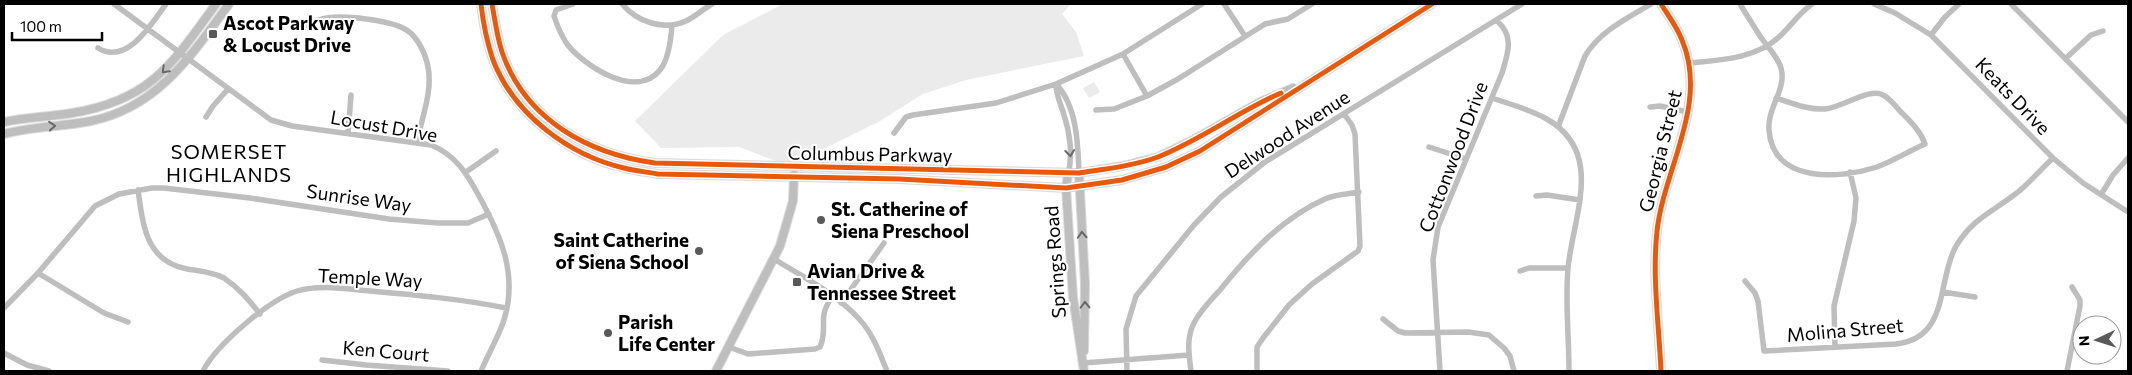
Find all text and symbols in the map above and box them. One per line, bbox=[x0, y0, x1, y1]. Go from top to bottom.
scale bar bbox=[12, 10, 102, 42]
place label: Ascot Parkway & Locust Drive bbox=[223, 11, 355, 56]
text: 100 m bbox=[20, 17, 62, 35]
marker: Ascot Parkway & Locust Drive bbox=[207, 28, 219, 40]
street label: Keats Drive bbox=[1971, 52, 2056, 139]
one-way arrow bbox=[162, 64, 171, 73]
street label: Cottonwood Drive bbox=[1413, 78, 1492, 236]
street label: Delwood Avenue bbox=[1220, 85, 1354, 183]
street label: Georgia Street bbox=[1633, 87, 1686, 214]
street label: Locust Drive bbox=[329, 105, 439, 146]
one-way arrow bbox=[48, 120, 56, 131]
district label: SOMERSET HIGHLANDS bbox=[166, 139, 292, 186]
street label: Columbus Parkway bbox=[787, 141, 953, 166]
one-way arrow bbox=[1064, 149, 1075, 157]
street label: Sunrise Way bbox=[305, 179, 413, 216]
place label: St. Catherine of Siena Preschool bbox=[831, 197, 969, 242]
street label: Springs Road bbox=[1039, 205, 1070, 319]
marker: St. Catherine of Siena Preschool bbox=[815, 214, 827, 226]
place label: Saint Catherine of Siena School bbox=[553, 228, 689, 273]
one-way arrow bbox=[1077, 231, 1088, 239]
marker: Saint Catherine of Siena School bbox=[693, 245, 705, 257]
place label: Avian Drive & Tennessee Street bbox=[807, 259, 956, 304]
street label: Temple Way bbox=[317, 263, 423, 292]
marker: Avian Drive & Tennessee Street bbox=[791, 276, 803, 288]
one-way arrow bbox=[1080, 301, 1091, 309]
place label: Parish Life Center bbox=[618, 310, 715, 355]
street label: Molina Street bbox=[1785, 313, 1905, 346]
north arrow bbox=[2072, 315, 2122, 365]
marker: Parish Life Center bbox=[602, 327, 614, 339]
street label: Ken Court bbox=[342, 335, 431, 366]
text: N bbox=[2075, 335, 2092, 347]

